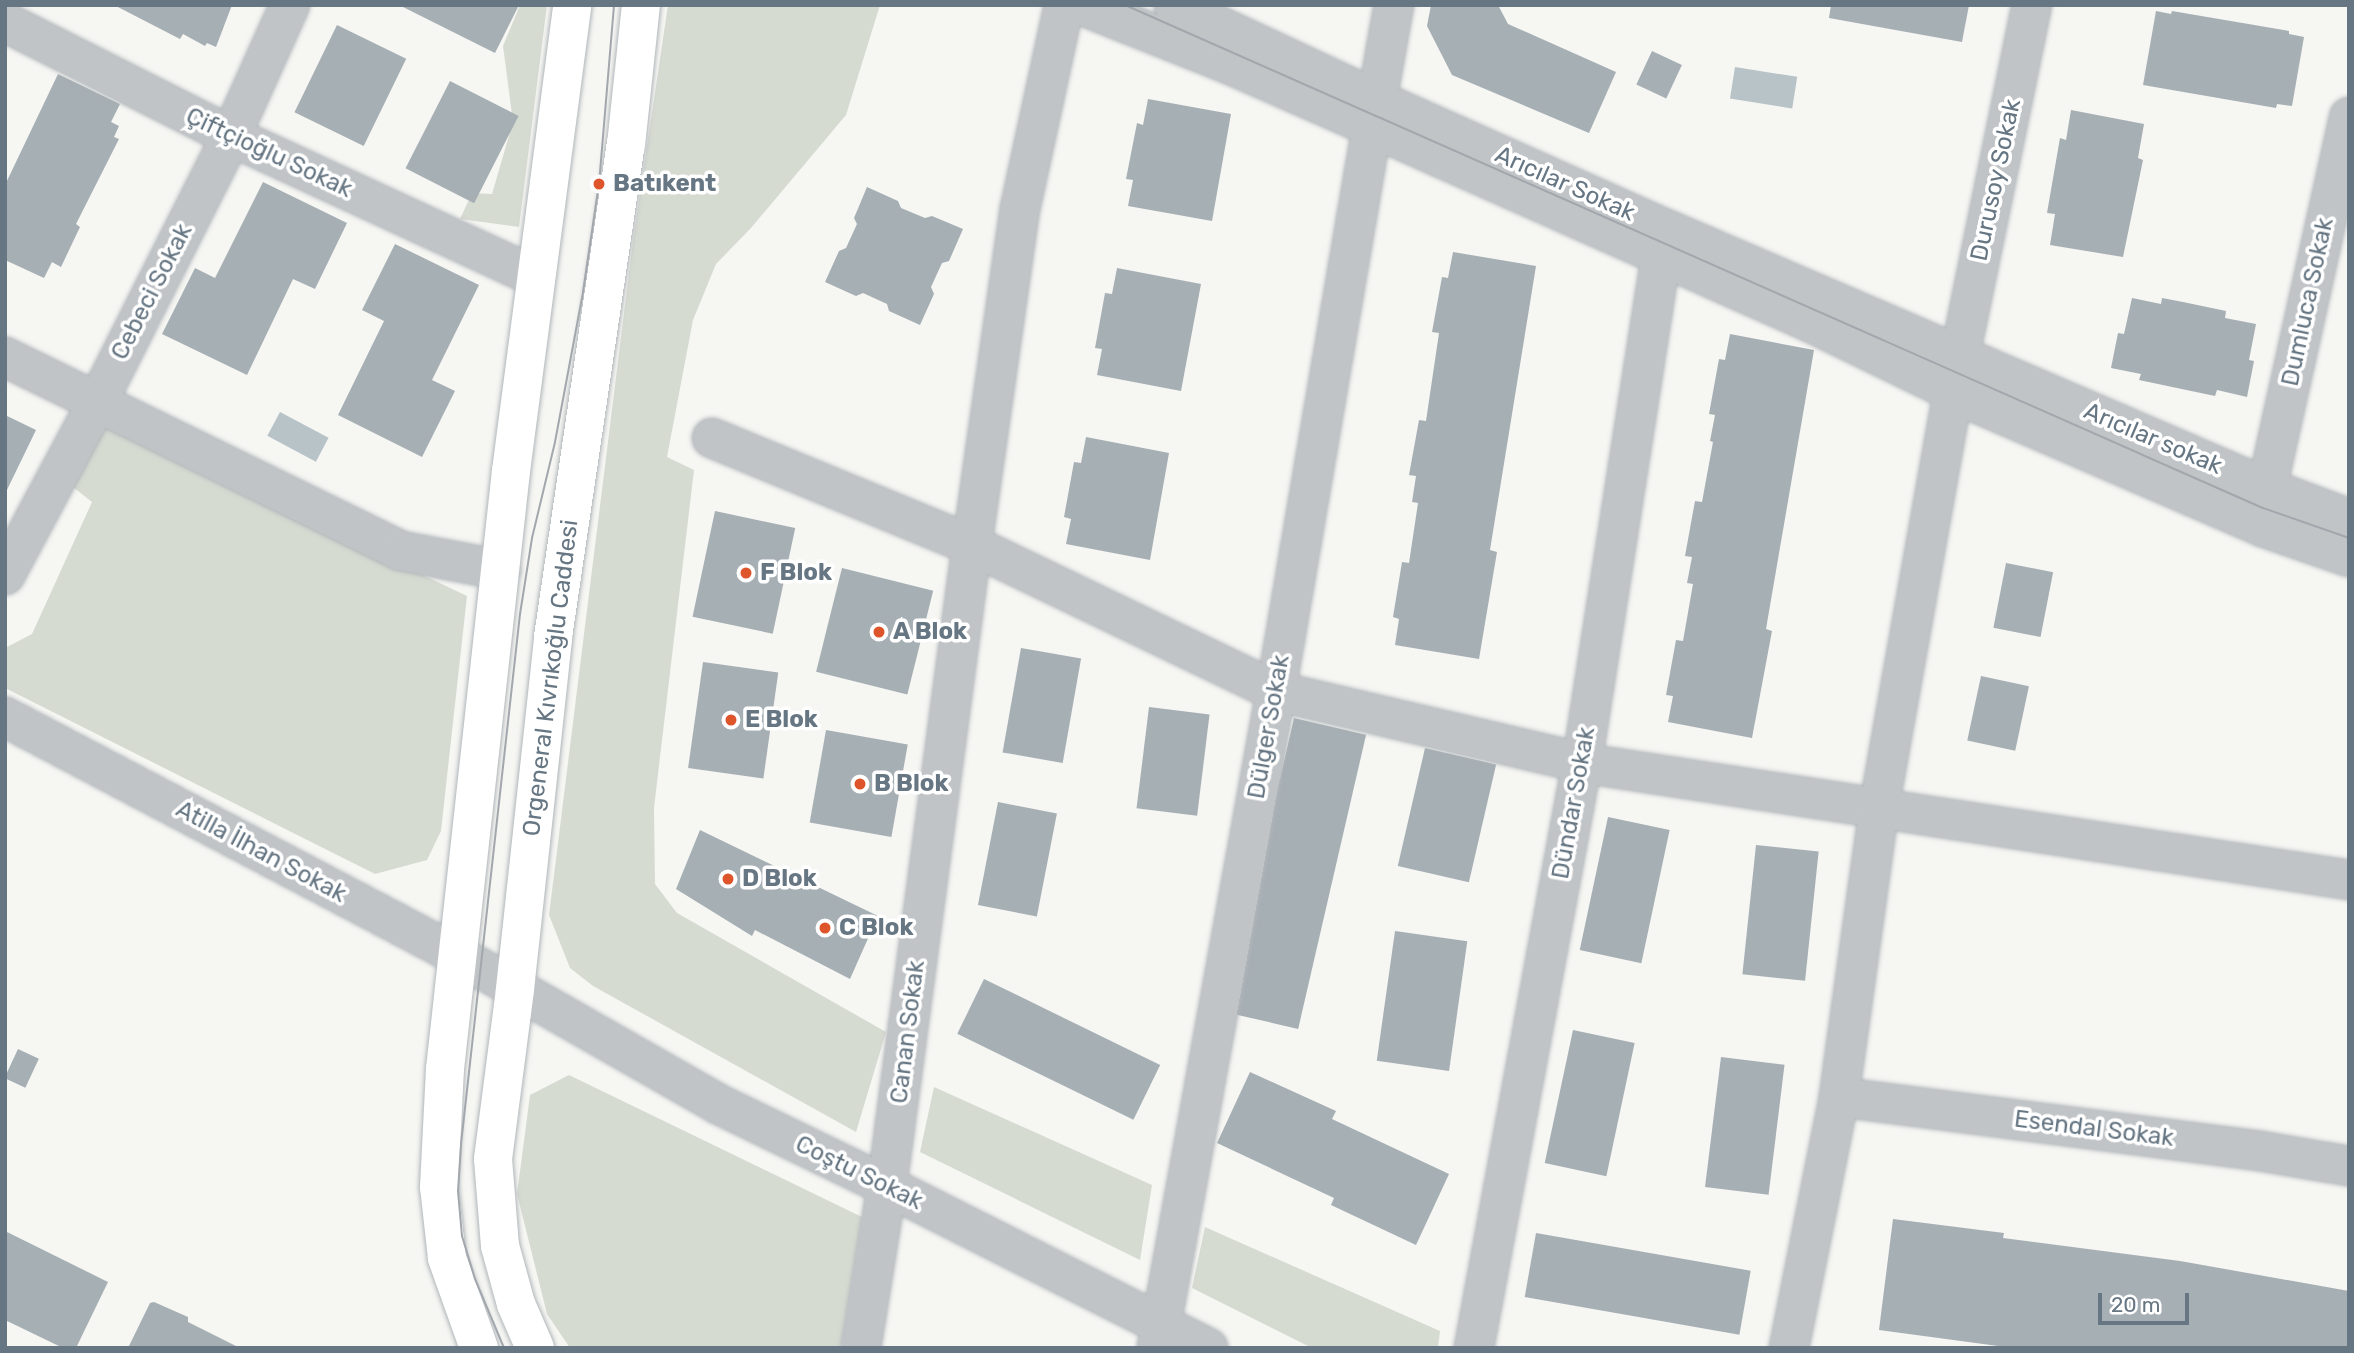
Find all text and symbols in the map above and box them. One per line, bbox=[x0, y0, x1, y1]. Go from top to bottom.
street label: Durusoy Sokak bbox=[1965, 96, 2027, 264]
street label: Çiftçioğlu Sokak bbox=[181, 102, 357, 204]
street label: Arıcılar Sokak bbox=[1490, 140, 1640, 228]
place label: Batıkent bbox=[613, 170, 716, 198]
marker: Batıkent bbox=[591, 176, 607, 192]
street label: Dumluca Sokak bbox=[2276, 215, 2340, 389]
street label: Cebeci Sokak bbox=[105, 219, 199, 365]
street label: Arıcılar sokak bbox=[2079, 397, 2227, 481]
street label: Orgeneral Kıvrıkoğlu Caddesi bbox=[517, 518, 585, 838]
place label: F Blok bbox=[760, 559, 832, 587]
marker: F Blok bbox=[738, 565, 754, 581]
place label: A Blok bbox=[893, 618, 968, 646]
marker: A Blok bbox=[871, 624, 887, 640]
street label: Dülger Sokak bbox=[1242, 653, 1296, 801]
place label: E Blok bbox=[745, 706, 818, 734]
marker: E Blok bbox=[723, 712, 739, 728]
street label: Dündar Sokak bbox=[1546, 724, 1602, 882]
place label: B Blok bbox=[874, 770, 948, 798]
marker: B Blok bbox=[852, 776, 868, 792]
street label: Atilla İlhan Sokak bbox=[171, 795, 351, 909]
place label: D Blok bbox=[742, 865, 817, 893]
marker: D Blok bbox=[720, 871, 736, 887]
place label: C Blok bbox=[839, 914, 913, 942]
marker: C Blok bbox=[817, 920, 833, 936]
street label: Canan Sokak bbox=[885, 959, 931, 1105]
street label: Esendal Sokak bbox=[2013, 1105, 2175, 1153]
street label: Coştu Sokak bbox=[791, 1130, 927, 1216]
scale bar bbox=[2102, 1280, 2193, 1324]
text: 20 m bbox=[2111, 1292, 2160, 1317]

